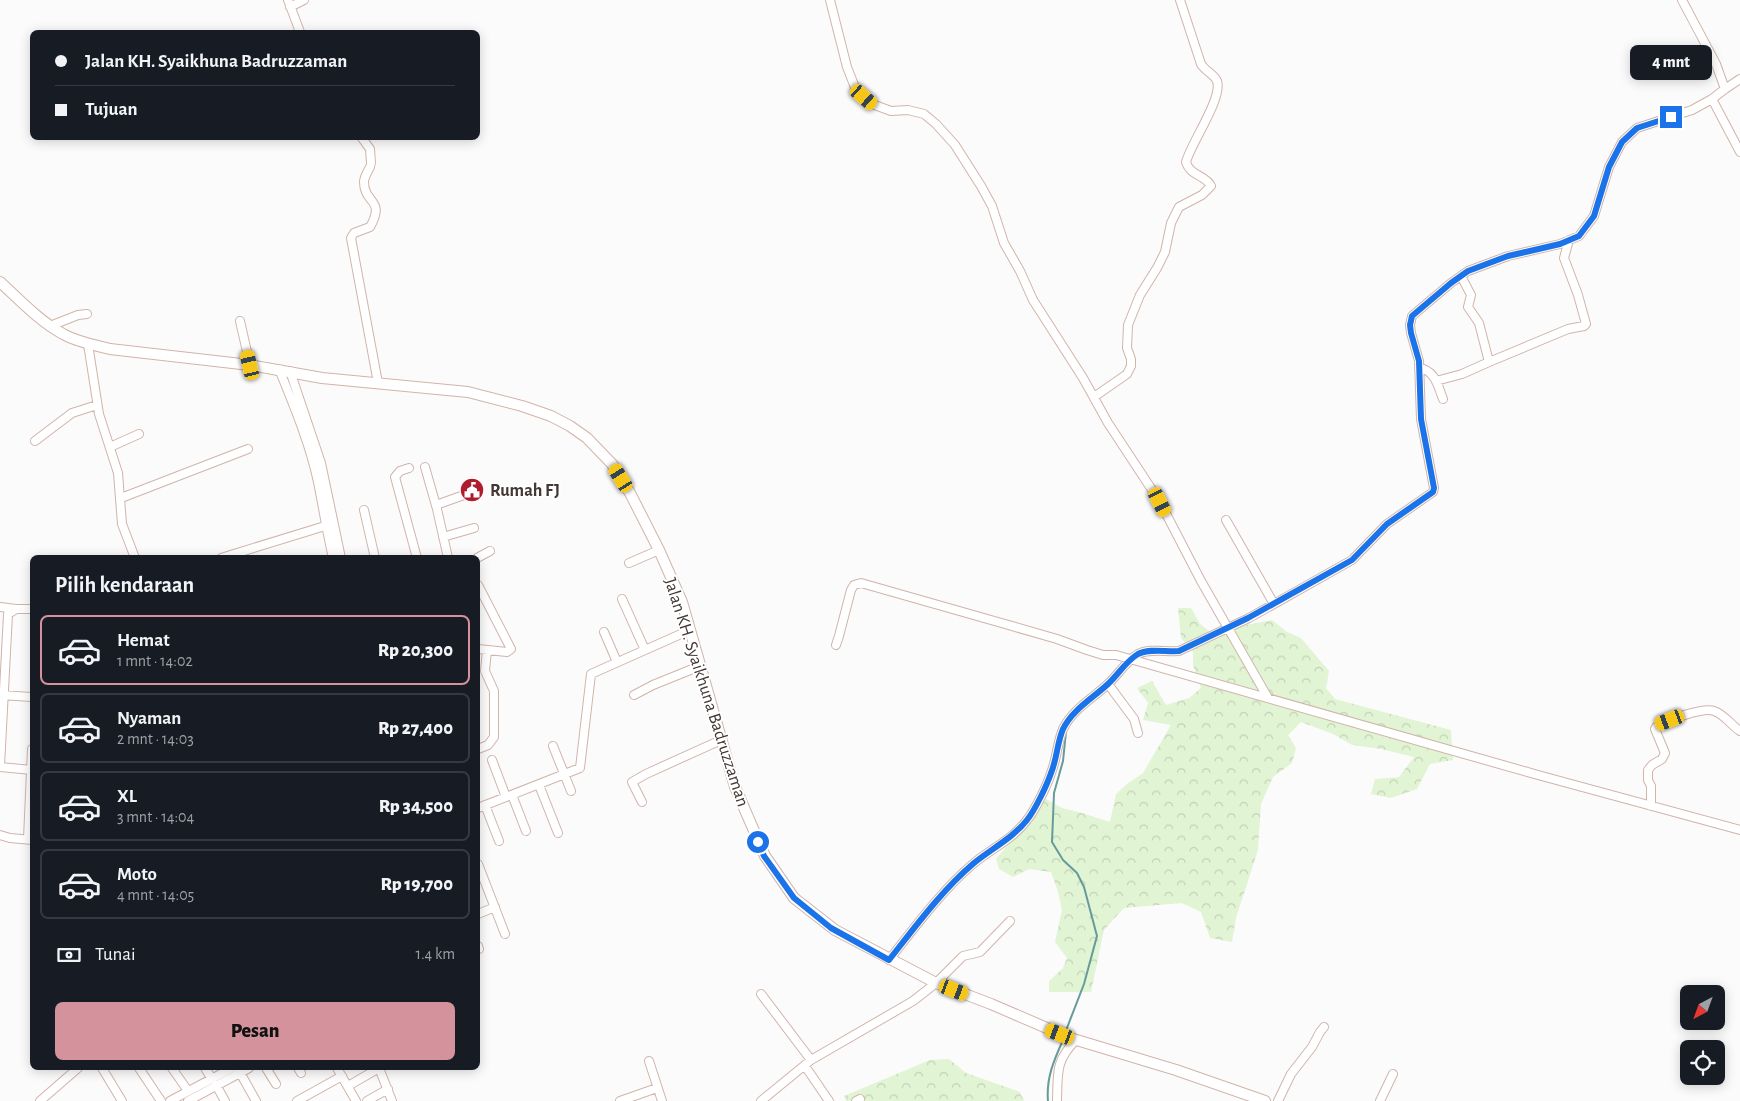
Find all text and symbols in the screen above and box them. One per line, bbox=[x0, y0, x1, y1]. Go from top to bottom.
callout: 4 mnt bbox=[1630, 44, 1712, 80]
text: Jalan KH. Syaikhuna Badruzzaman bbox=[85, 52, 347, 71]
text: 4 mnt bbox=[1652, 54, 1690, 70]
car bbox=[847, 81, 880, 113]
text: Tujuan bbox=[85, 100, 138, 119]
route end bbox=[1660, 106, 1682, 128]
car bbox=[239, 349, 260, 381]
car bbox=[606, 461, 635, 495]
public building icon: Rumah FJ bbox=[459, 477, 485, 503]
place label: Rumah FJ bbox=[490, 482, 560, 500]
car bbox=[1146, 485, 1173, 519]
text: Pilih kendaraan bbox=[55, 574, 194, 596]
street label: Jalan KH. Syaikhuna Badruzzaman bbox=[660, 576, 752, 809]
icon: car bbox=[57, 628, 102, 673]
text: Hemat bbox=[117, 631, 170, 650]
text: Rp 20,300 bbox=[378, 641, 453, 660]
text: 1 mnt · 14:02 bbox=[117, 653, 193, 669]
icon: car bbox=[57, 706, 102, 751]
car bbox=[1653, 708, 1686, 732]
text: Nyaman bbox=[117, 709, 181, 728]
text: Rp 27,400 bbox=[378, 719, 453, 738]
text: 2 mnt · 14:03 bbox=[117, 731, 194, 747]
icon: car bbox=[57, 784, 102, 829]
text: XL bbox=[117, 787, 137, 806]
text: Rp 34,500 bbox=[379, 797, 453, 816]
text: 3 mnt · 14:04 bbox=[117, 809, 194, 825]
route start bbox=[747, 831, 769, 853]
icon: car bbox=[57, 862, 102, 907]
text: Moto bbox=[117, 865, 157, 884]
text: Rp 19,700 bbox=[380, 875, 453, 894]
text: 4 mnt · 14:05 bbox=[117, 887, 194, 903]
icon: cash bbox=[55, 941, 83, 969]
text: Tunai bbox=[95, 945, 136, 964]
text: 1.4 km bbox=[415, 946, 455, 962]
car bbox=[937, 978, 970, 1002]
north arrow bbox=[1680, 985, 1725, 1030]
map controls bbox=[1680, 985, 1725, 1085]
button: Pesan bbox=[55, 1002, 455, 1060]
car bbox=[1043, 1022, 1076, 1046]
button: locate bbox=[1680, 1040, 1725, 1085]

